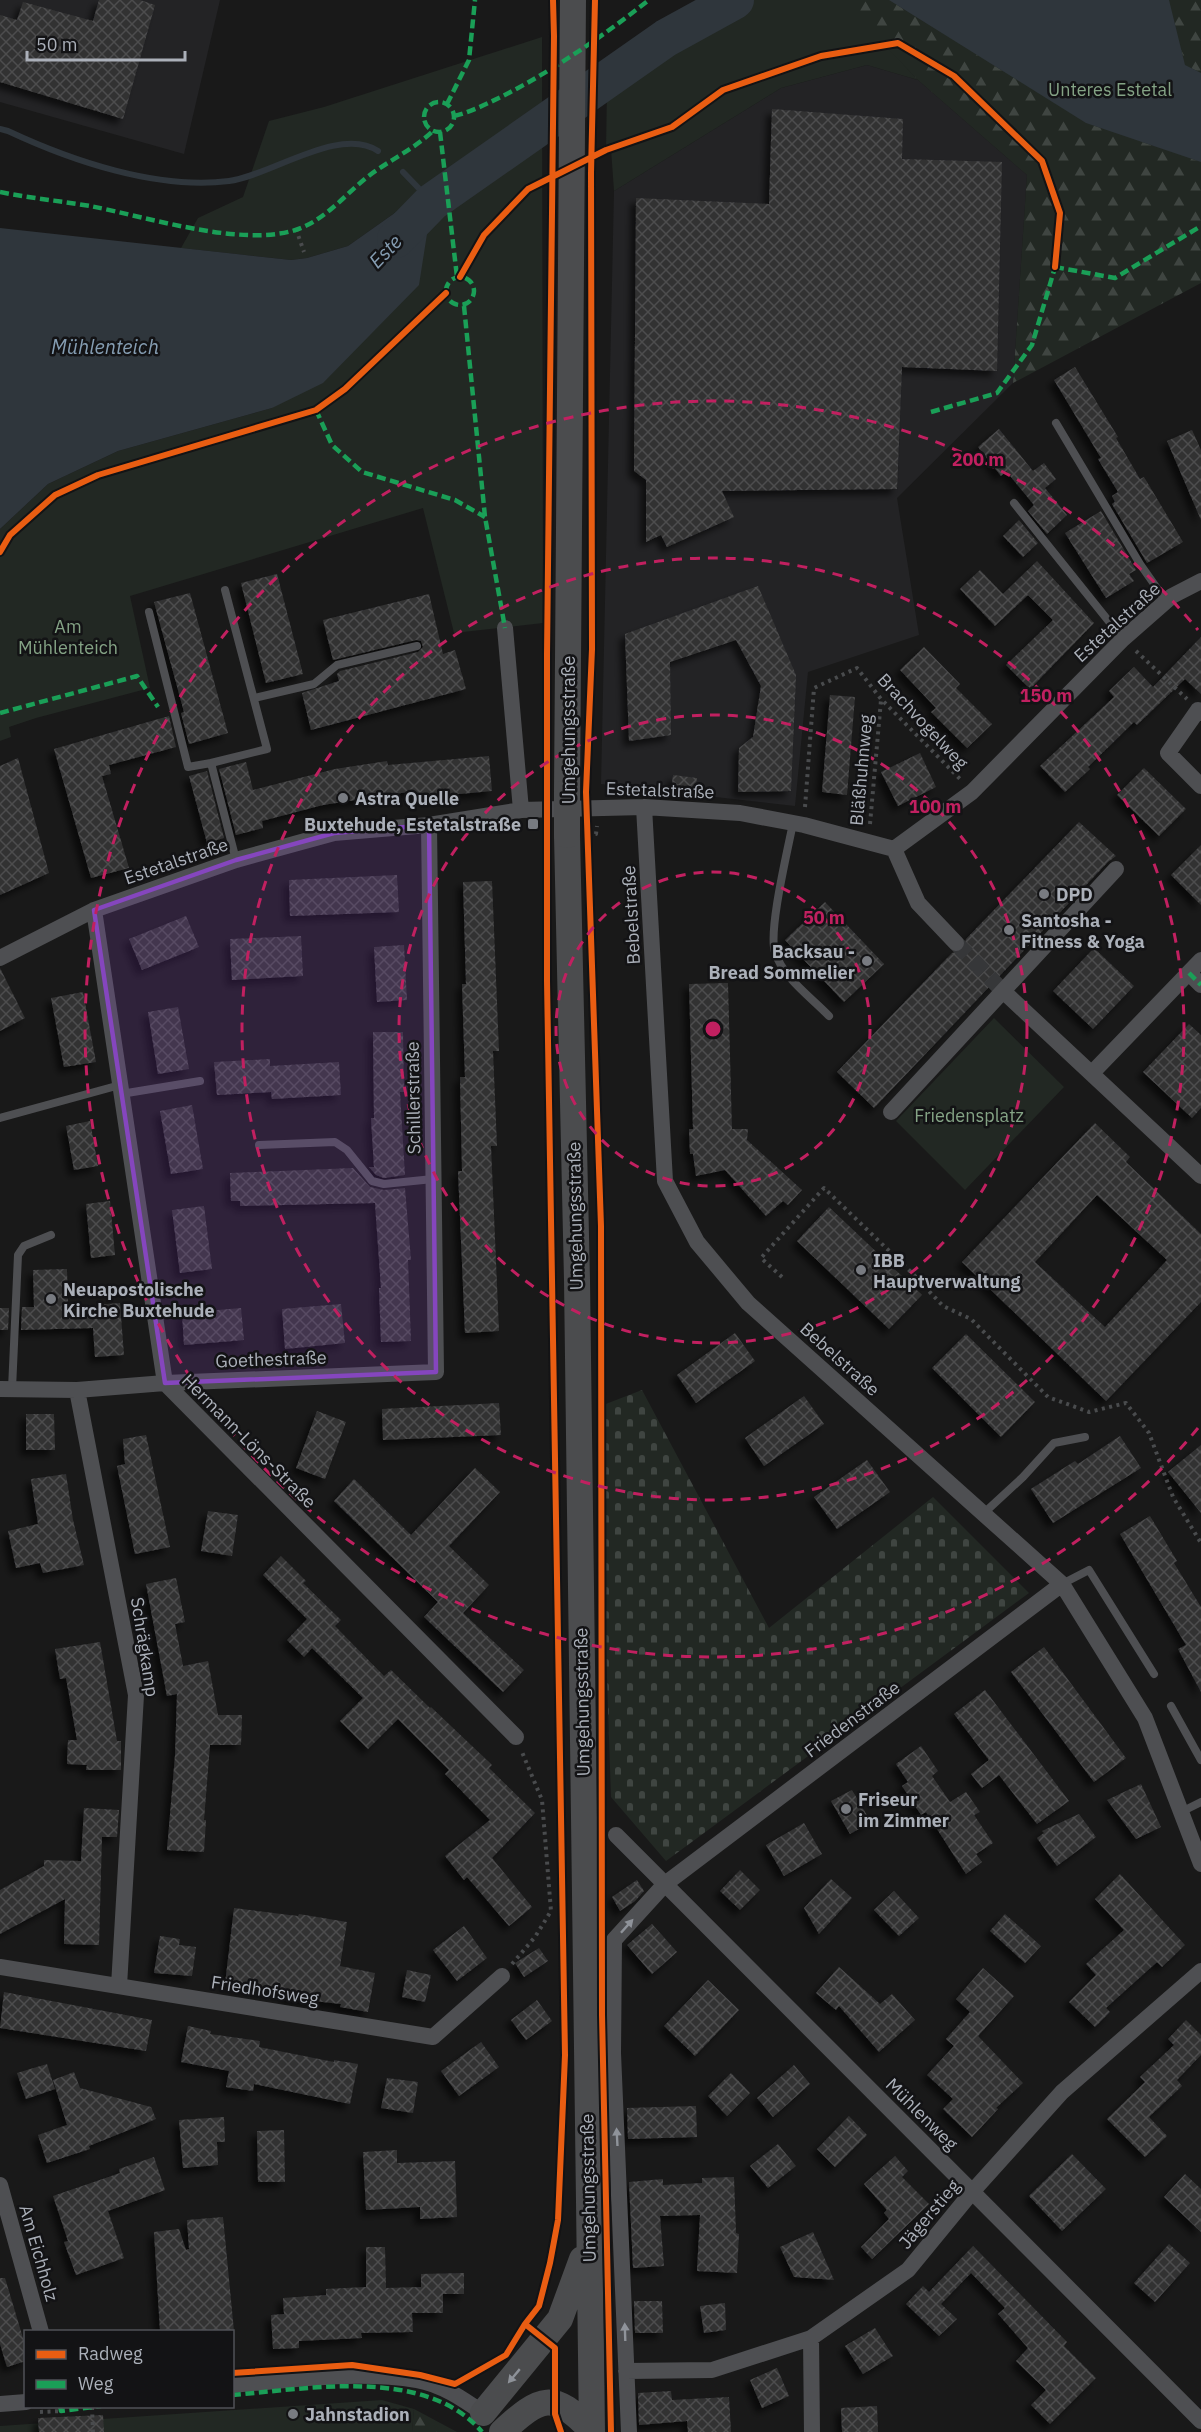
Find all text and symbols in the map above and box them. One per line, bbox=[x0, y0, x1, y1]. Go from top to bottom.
scale bar bbox=[27, 24, 184, 62]
text: 50 m bbox=[36, 33, 78, 56]
park label: Unteres Estetal bbox=[1048, 78, 1172, 101]
water label: Este bbox=[362, 228, 408, 274]
water label: Mühlenteich bbox=[51, 333, 159, 360]
text: 200 m bbox=[952, 448, 1004, 471]
street label: Estetalstraße bbox=[1069, 577, 1165, 667]
park label: Am Mühlenteich bbox=[18, 615, 118, 659]
street label: Umgehungsstraße bbox=[557, 656, 580, 804]
street label: Brachvogelweg bbox=[873, 668, 974, 774]
text: 150 m bbox=[1020, 684, 1072, 707]
street label: Bläßhuhnweg bbox=[845, 713, 877, 827]
street label: Estetalstraße bbox=[605, 777, 715, 803]
place label: Astra Quelle bbox=[355, 787, 459, 810]
marker: Astra Quelle bbox=[336, 791, 350, 805]
text: 100 m bbox=[909, 795, 961, 818]
place label: Buxtehude, Estetalstraße bbox=[304, 813, 521, 836]
marker: Buxtehude, Estetalstraße bbox=[526, 817, 540, 831]
street label: Estetalstraße bbox=[121, 832, 231, 890]
street label: Bebelstraße bbox=[617, 865, 645, 965]
place label: DPD bbox=[1056, 883, 1093, 906]
marker: DPD bbox=[1037, 887, 1051, 901]
text: 50 m bbox=[803, 906, 845, 929]
place label: Santosha - Fitness & Yoga bbox=[1021, 909, 1145, 953]
marker: Santosha - Fitness & Yoga bbox=[1002, 923, 1016, 937]
place label: Backsau - Bread Sommelier bbox=[709, 940, 855, 984]
marker: Backsau - Bread Sommelier bbox=[860, 954, 874, 968]
centre of rings bbox=[703, 1019, 723, 1039]
street label: Schillerstraße bbox=[401, 1041, 425, 1155]
park label: Friedensplatz bbox=[914, 1104, 1024, 1127]
street label: Umgehungsstraße bbox=[562, 1141, 588, 1290]
place label: IBB Hauptverwaltung bbox=[873, 1249, 1021, 1293]
marker: IBB Hauptverwaltung bbox=[854, 1263, 868, 1277]
place label: Neuapostolische Kirche Buxtehude bbox=[63, 1278, 215, 1322]
marker: Neuapostolische Kirche Buxtehude bbox=[44, 1292, 58, 1306]
street label: Bebelstraße bbox=[795, 1317, 885, 1401]
street label: Goethestraße bbox=[215, 1346, 327, 1372]
street label: Hermann-Löns-Straße bbox=[177, 1369, 321, 1513]
street label: Schrägkamp bbox=[126, 1596, 164, 1698]
street label: Umgehungsstraße bbox=[569, 1627, 595, 1776]
street label: Friedenstraße bbox=[800, 1676, 904, 1762]
place label: Friseur im Zimmer bbox=[858, 1788, 949, 1832]
marker: Friseur im Zimmer bbox=[839, 1802, 853, 1816]
one-way arrow bbox=[620, 1919, 633, 1934]
street label: Friedhofsweg bbox=[209, 1970, 321, 2010]
street label: Mühlenweg bbox=[881, 2073, 963, 2155]
street label: Umgehungsstraße bbox=[575, 2113, 601, 2262]
one-way arrow bbox=[612, 2127, 621, 2146]
street label: Jägerstieg bbox=[893, 2174, 965, 2253]
street label: Am Eichholz bbox=[14, 2202, 64, 2304]
one-way arrow bbox=[620, 2322, 629, 2341]
legend bbox=[24, 2330, 234, 2408]
text: Radweg bbox=[78, 2342, 143, 2365]
one-way arrow bbox=[507, 2368, 520, 2384]
text: Weg bbox=[78, 2372, 114, 2395]
place label: Jahnstadion bbox=[305, 2403, 410, 2426]
marker: Jahnstadion bbox=[286, 2407, 300, 2421]

